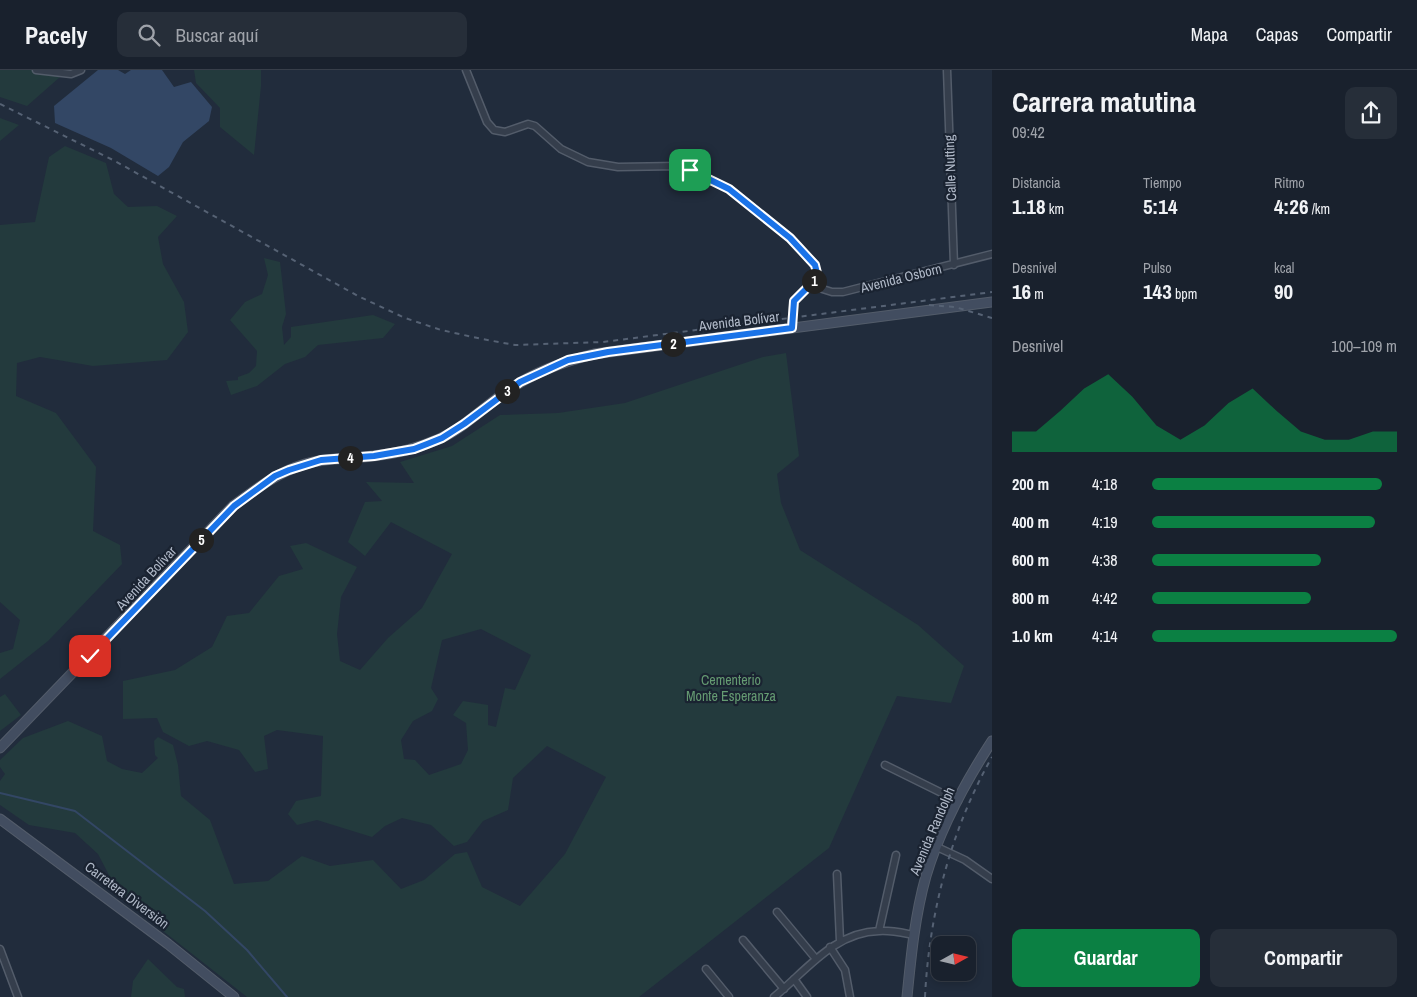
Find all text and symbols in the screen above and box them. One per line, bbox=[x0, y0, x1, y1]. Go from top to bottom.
search box bbox=[117, 12, 467, 57]
text: Pacely bbox=[25, 19, 87, 51]
icon: search bbox=[135, 21, 163, 49]
text: Buscar aquí bbox=[175, 22, 259, 48]
text: Mapa bbox=[1191, 22, 1228, 47]
text: Capas bbox=[1256, 22, 1298, 47]
text: Compartir bbox=[1326, 22, 1392, 47]
text: Carrera matutina bbox=[1012, 83, 1196, 121]
button: share bbox=[1345, 87, 1397, 139]
text: 09:42 bbox=[1012, 121, 1045, 143]
street label: Calle Nutting bbox=[940, 134, 960, 201]
pin bbox=[669, 149, 711, 191]
icon: arrive bbox=[676, 156, 704, 184]
text: Distancia bbox=[1012, 174, 1061, 192]
text: Tiempo bbox=[1143, 174, 1182, 192]
text: Ritmo bbox=[1274, 174, 1305, 192]
text: 1.18 bbox=[1012, 192, 1046, 221]
text: 5:14 bbox=[1143, 192, 1177, 221]
text: 4:26 bbox=[1274, 192, 1308, 221]
text: km bbox=[1046, 200, 1064, 218]
text: /km bbox=[1308, 200, 1330, 218]
street label: Avenida Osborn bbox=[858, 259, 943, 297]
text: Desnivel bbox=[1012, 259, 1057, 277]
text: Pulso bbox=[1143, 259, 1172, 277]
text: kcal bbox=[1274, 259, 1294, 277]
pin: 1 bbox=[802, 268, 826, 294]
text: 1 bbox=[811, 272, 818, 290]
text: 16 bbox=[1012, 277, 1031, 306]
text: 143 bbox=[1143, 277, 1172, 306]
text: 90 bbox=[1274, 277, 1293, 306]
text: m bbox=[1031, 285, 1044, 303]
text: bpm bbox=[1172, 285, 1197, 303]
street label: Avenida Bolívar bbox=[697, 307, 780, 335]
pin: 2 bbox=[660, 332, 686, 356]
text: 2 bbox=[670, 335, 677, 353]
text: Desnivel bbox=[1012, 335, 1063, 357]
text: 100–109 m bbox=[1331, 335, 1397, 357]
pin: 3 bbox=[494, 378, 520, 404]
text: 3 bbox=[504, 382, 511, 400]
pin: 4 bbox=[338, 446, 362, 470]
text: 4 bbox=[347, 449, 354, 467]
text: 200 m bbox=[1012, 473, 1049, 495]
text: 4:18 bbox=[1092, 473, 1118, 495]
text: 400 m bbox=[1012, 511, 1049, 533]
text: 4:19 bbox=[1092, 511, 1118, 533]
pin: 5 bbox=[188, 528, 214, 552]
text: 5 bbox=[198, 531, 205, 549]
street label: Avenida Bolívar bbox=[111, 542, 180, 614]
text: 600 m bbox=[1012, 549, 1049, 571]
text: 4:38 bbox=[1092, 549, 1118, 571]
text: 800 m bbox=[1012, 587, 1049, 609]
text: 4:42 bbox=[1092, 587, 1118, 609]
text: 1.0 km bbox=[1012, 625, 1053, 647]
text: 4:14 bbox=[1092, 625, 1118, 647]
pin bbox=[69, 635, 111, 677]
icon: check bbox=[76, 642, 104, 670]
park label: Cementerio Monte Esperanza bbox=[686, 671, 777, 705]
street label: Avenida Randolph bbox=[905, 784, 959, 879]
street label: Carretera Diversión bbox=[81, 857, 173, 933]
button: Guardar bbox=[1012, 929, 1200, 987]
button: Compartir bbox=[1210, 929, 1397, 987]
north arrow bbox=[931, 936, 976, 981]
map controls bbox=[931, 936, 976, 981]

